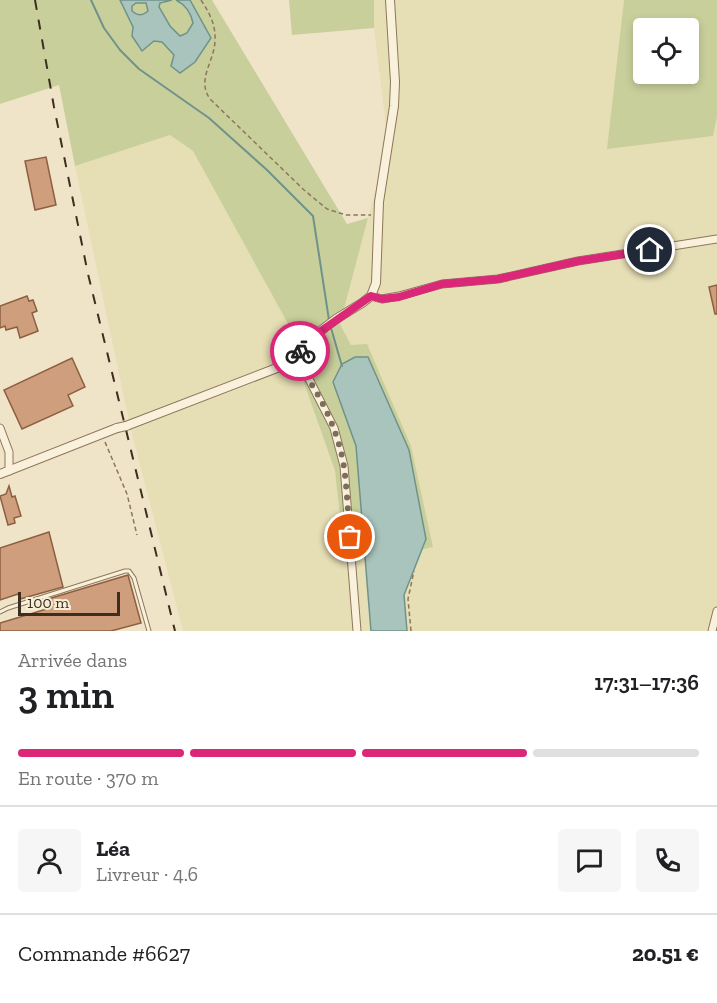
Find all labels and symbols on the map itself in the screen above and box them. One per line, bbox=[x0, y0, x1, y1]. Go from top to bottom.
pin bbox=[624, 224, 675, 275]
courier bbox=[270, 321, 330, 381]
pin bbox=[324, 511, 375, 562]
scale bar bbox=[18, 589, 120, 616]

